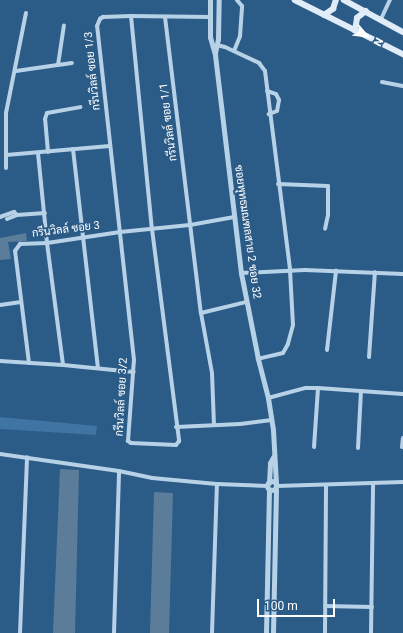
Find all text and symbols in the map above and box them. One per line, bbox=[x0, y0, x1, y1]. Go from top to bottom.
north arrow bbox=[347, 16, 387, 56]
street label: กรีนวิลล์ ซอย 1/3 bbox=[82, 31, 104, 111]
text: N bbox=[370, 35, 386, 48]
street label: กรีนวิลล์ ซอย 1/1 bbox=[158, 82, 180, 162]
street label: ซอยพุทธมณฑลสาย 2 ซอย 32 bbox=[231, 164, 263, 300]
street label: กรีนวิลล์ ซอย 3 bbox=[31, 219, 101, 241]
street label: กรีนวิลล์ ซอย 3/2 bbox=[113, 357, 131, 437]
scale bar bbox=[259, 591, 337, 617]
text: 100 m bbox=[264, 599, 298, 613]

